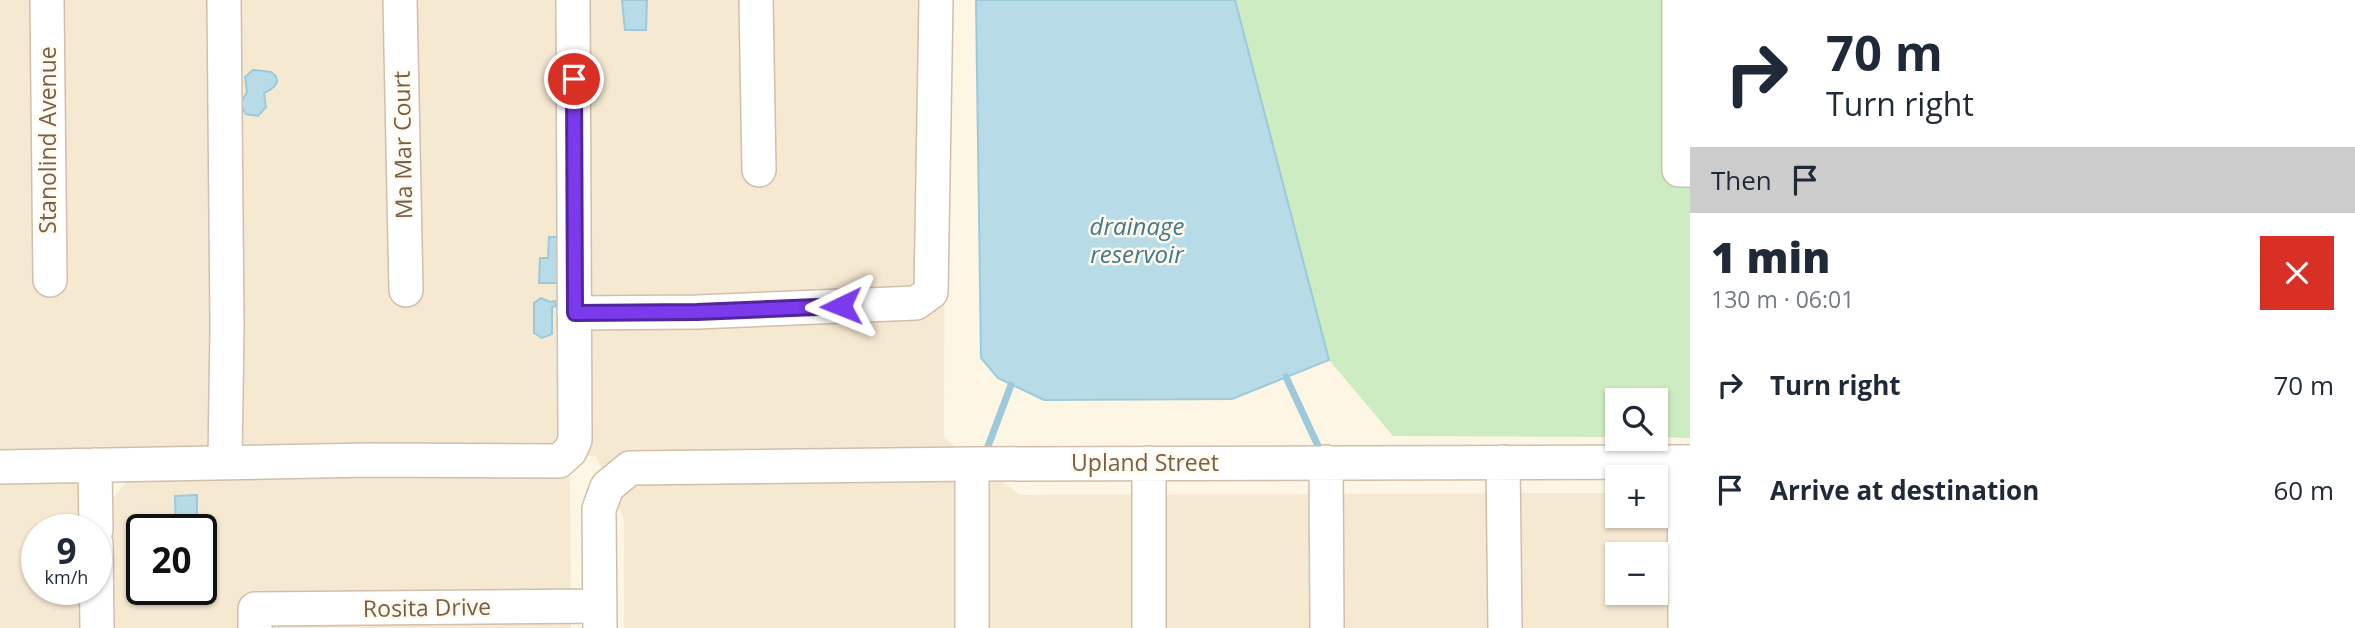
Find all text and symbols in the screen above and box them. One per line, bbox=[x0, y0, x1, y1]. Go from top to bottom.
text: 70 m bbox=[1826, 19, 1943, 85]
icon: right bbox=[1711, 28, 1802, 119]
street label: Stanolind Avenue bbox=[31, 46, 63, 234]
pin bbox=[544, 49, 604, 109]
icon: arrive bbox=[555, 60, 593, 98]
street label: Ma Mar Court bbox=[385, 71, 419, 219]
text: Turn right bbox=[1826, 82, 1974, 125]
icon: arrive bbox=[1786, 161, 1824, 199]
text: Then bbox=[1711, 162, 1772, 198]
water label: drainage reservoir bbox=[1090, 209, 1185, 270]
text: 1 min bbox=[1711, 228, 1830, 285]
button: close bbox=[2260, 236, 2334, 310]
position arrow bbox=[804, 269, 878, 343]
text: 130 m · 06:01 bbox=[1711, 283, 1854, 315]
icon: right bbox=[1711, 366, 1749, 404]
text: Turn right bbox=[1770, 367, 1901, 403]
text: 70 m bbox=[2273, 367, 2334, 403]
map controls bbox=[1605, 388, 1668, 605]
button: search bbox=[1605, 388, 1668, 451]
street label: Upland Street bbox=[1071, 446, 1219, 478]
button: + bbox=[1605, 465, 1668, 528]
icon: arrive bbox=[1711, 471, 1749, 509]
text: Arrive at destination bbox=[1770, 472, 2039, 508]
text: 60 m bbox=[2273, 472, 2334, 508]
speed limit sign: 20 bbox=[126, 514, 217, 605]
text: 9 bbox=[56, 527, 77, 574]
button: − bbox=[1605, 542, 1668, 605]
text: km/h bbox=[45, 565, 88, 589]
street label: Rosita Drive bbox=[363, 590, 491, 624]

